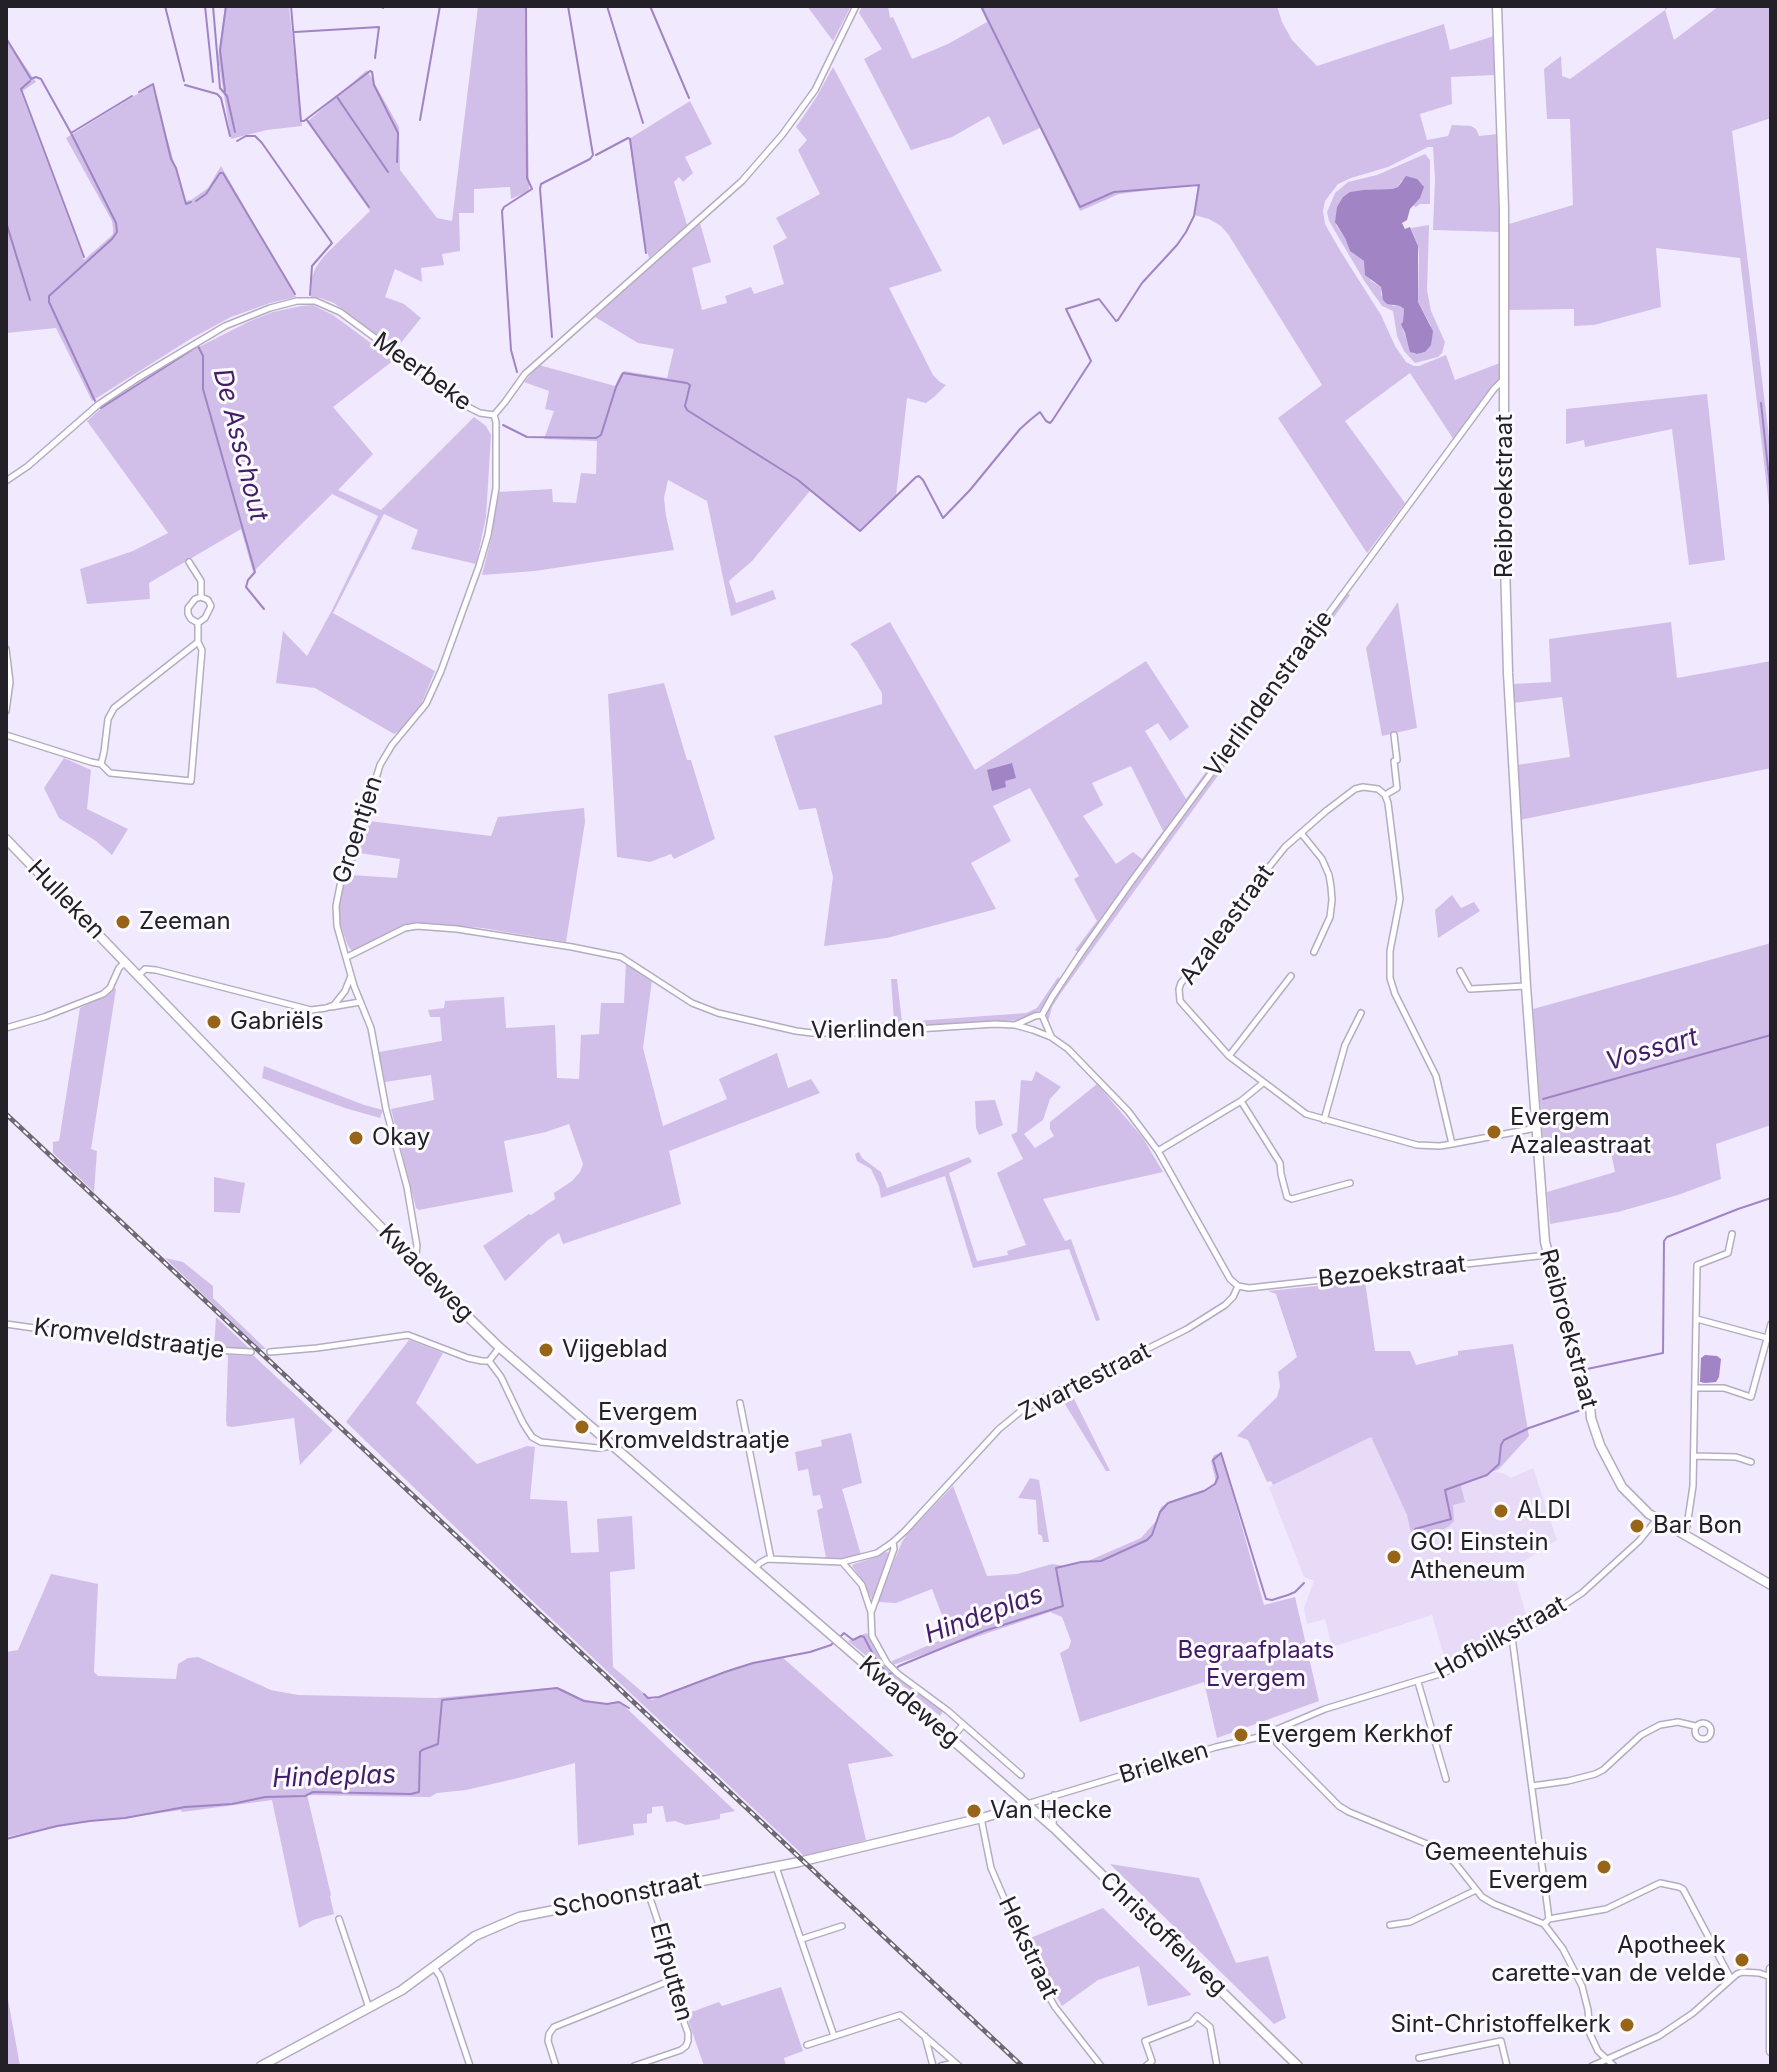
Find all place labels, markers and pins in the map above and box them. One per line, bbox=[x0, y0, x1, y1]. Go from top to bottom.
place label: Zeeman bbox=[139, 908, 231, 936]
marker: Zeeman bbox=[114, 913, 132, 931]
place label: Gabriëls bbox=[230, 1008, 324, 1036]
marker: Gabriëls bbox=[205, 1013, 223, 1031]
place label: Evergem Azaleastraat bbox=[1510, 1104, 1651, 1160]
marker: Evergem Azaleastraat bbox=[1485, 1123, 1503, 1141]
place label: Okay bbox=[372, 1124, 430, 1152]
marker: Okay bbox=[347, 1129, 365, 1147]
place label: Vijgeblad bbox=[562, 1336, 668, 1364]
marker: Vijgeblad bbox=[537, 1341, 555, 1359]
place label: Evergem Kromveldstraatje bbox=[598, 1399, 790, 1455]
marker: Evergem Kromveldstraatje bbox=[573, 1418, 591, 1436]
place label: ALDI bbox=[1517, 1497, 1571, 1525]
marker: ALDI bbox=[1492, 1502, 1510, 1520]
place label: Bar Bon bbox=[1653, 1512, 1742, 1540]
marker: Bar Bon bbox=[1628, 1517, 1646, 1535]
place label: GO! Einstein Atheneum bbox=[1410, 1529, 1549, 1585]
marker: GO! Einstein Atheneum bbox=[1385, 1548, 1403, 1566]
place label: Evergem Kerkhof bbox=[1257, 1721, 1453, 1749]
marker: Evergem Kerkhof bbox=[1232, 1726, 1250, 1744]
place label: Van Hecke bbox=[990, 1797, 1112, 1825]
marker: Van Hecke bbox=[965, 1802, 983, 1820]
place label: Gemeentehuis Evergem bbox=[1424, 1839, 1588, 1895]
marker: Gemeentehuis Evergem bbox=[1595, 1858, 1613, 1876]
place label: Apotheek carette-van de velde bbox=[1491, 1932, 1726, 1988]
marker: Apotheek carette-van de velde bbox=[1733, 1951, 1751, 1969]
place label: Sint-Christoffelkerk bbox=[1390, 2011, 1611, 2039]
marker: Sint-Christoffelkerk bbox=[1618, 2016, 1636, 2034]

